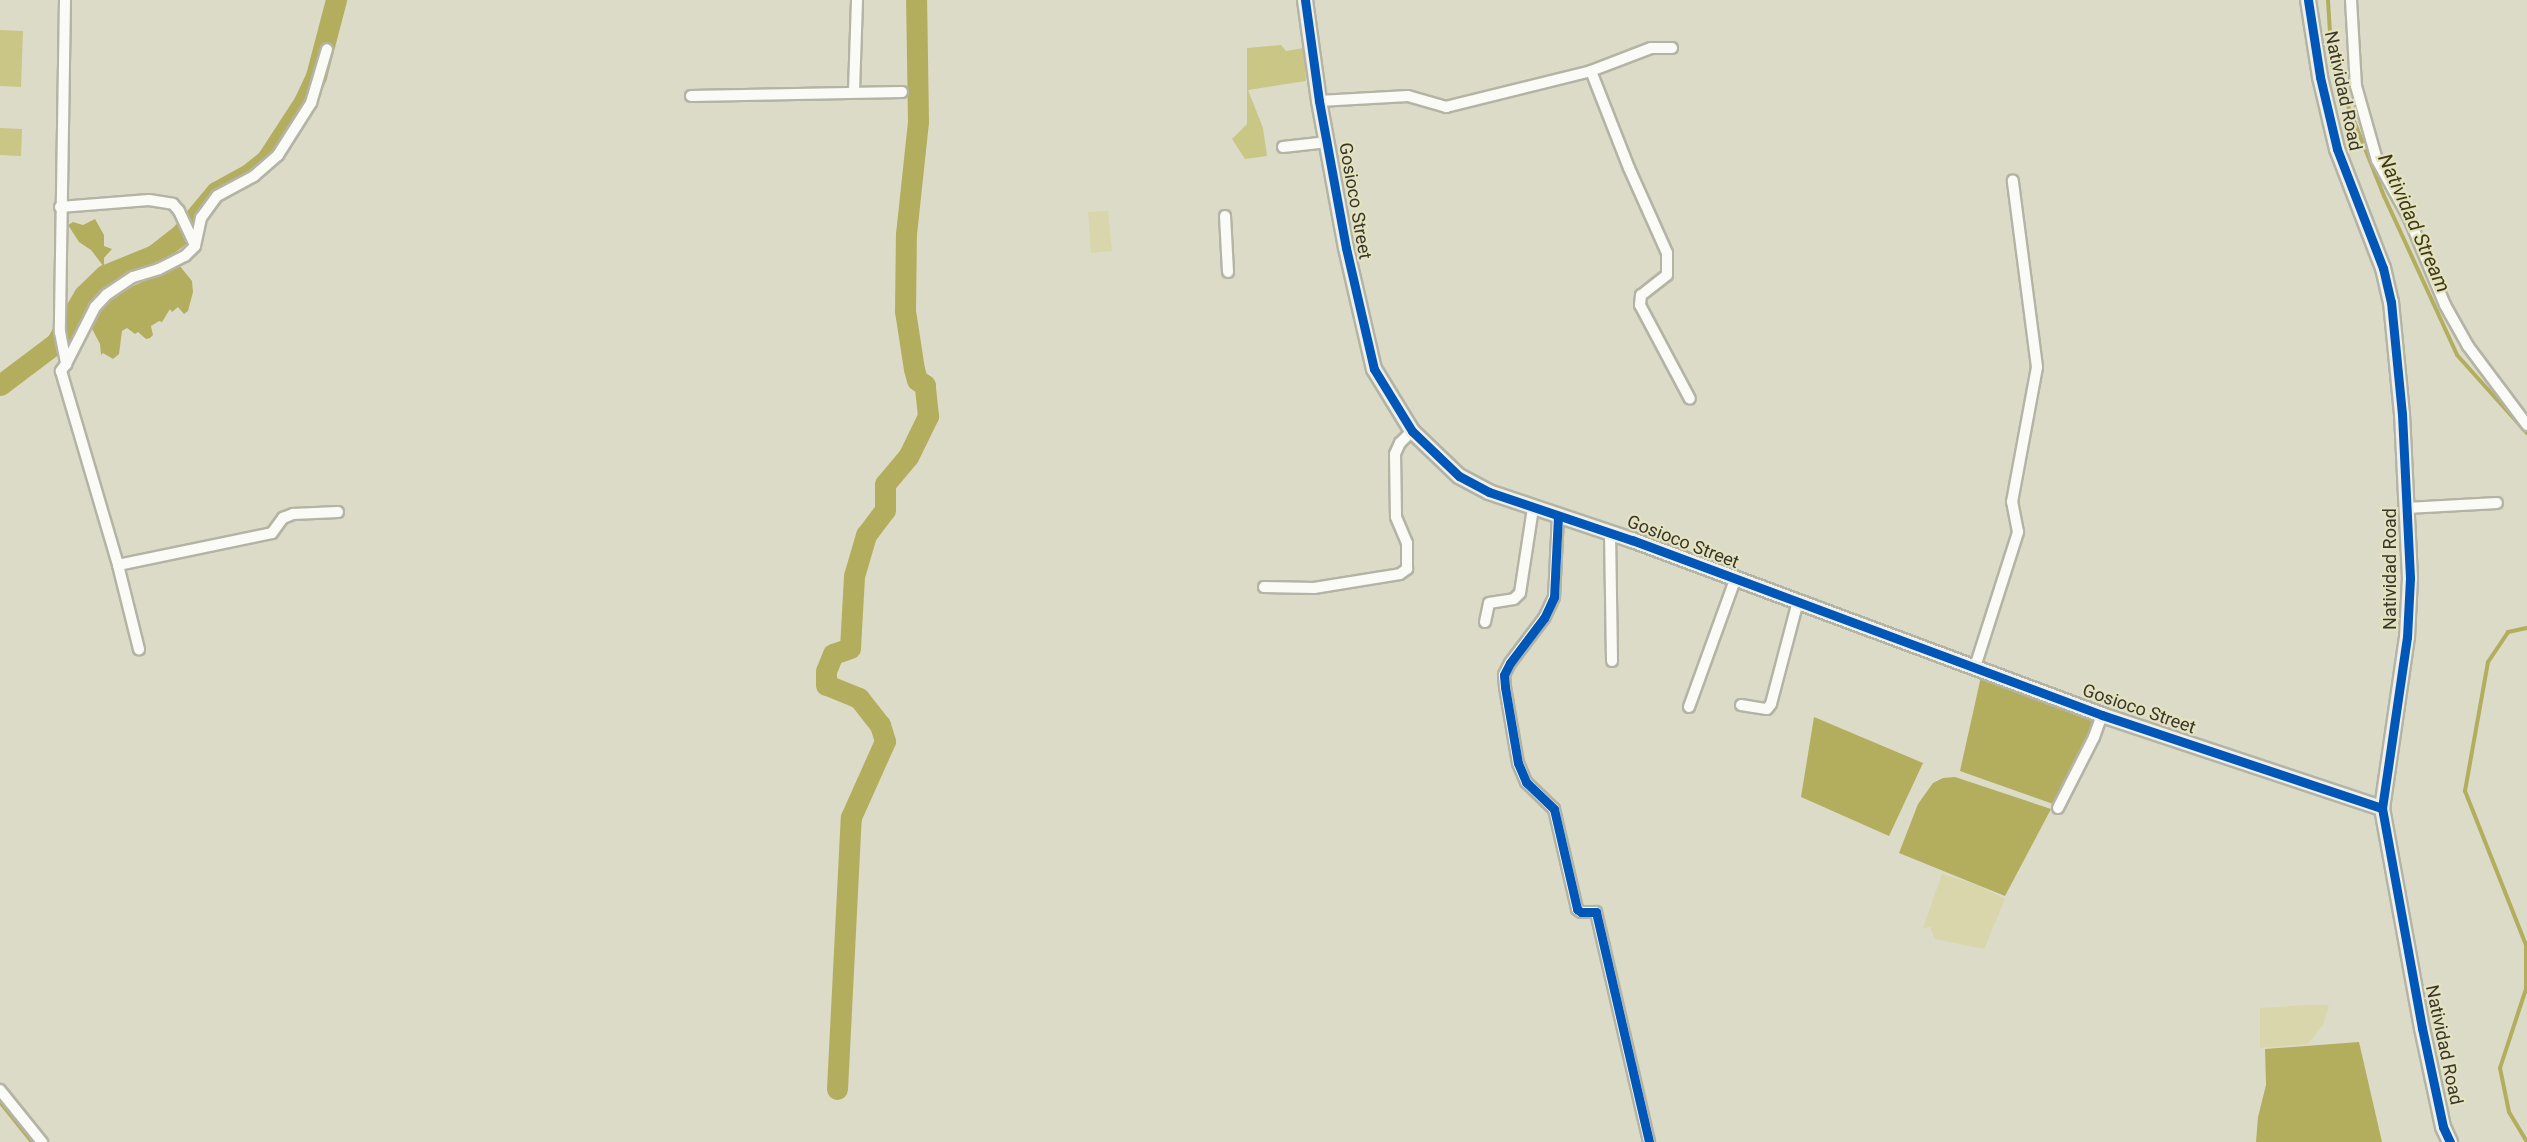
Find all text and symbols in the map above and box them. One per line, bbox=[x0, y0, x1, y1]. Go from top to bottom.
street label: Natividad Road bbox=[2320, 29, 2366, 153]
street label: Gosioco Street bbox=[1334, 141, 1376, 261]
water label: Natividad Stream bbox=[2373, 150, 2455, 296]
street label: Natividad Road bbox=[2379, 508, 2401, 630]
street label: Gosioco Street bbox=[1624, 511, 1742, 573]
street label: Gosioco Street bbox=[2080, 680, 2198, 738]
street label: Natividad Road bbox=[2421, 983, 2467, 1107]

